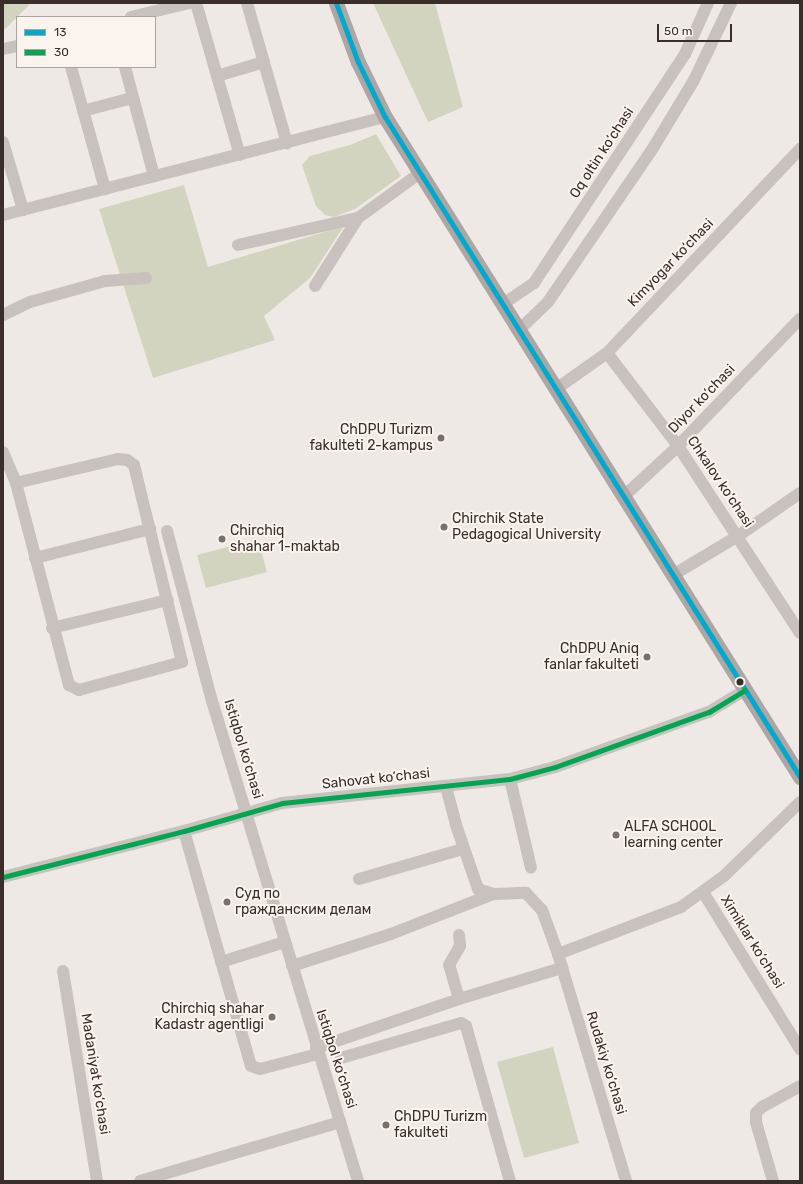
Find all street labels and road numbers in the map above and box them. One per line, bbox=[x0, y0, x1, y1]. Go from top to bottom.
street label: Oq oltin ko‘chasi bbox=[566, 104, 638, 202]
street label: Kimyogar ko‘chasi bbox=[625, 215, 717, 311]
street label: Diyor ko‘chasi bbox=[665, 361, 739, 437]
street label: Chkalov ko‘chasi bbox=[683, 433, 757, 531]
street label: Istiqbol ko‘chasi bbox=[220, 697, 266, 801]
street label: Sahovat ko‘chasi bbox=[321, 765, 431, 793]
street label: Ximiklar ko‘chasi bbox=[717, 892, 787, 992]
street label: Istiqbol ko‘chasi bbox=[312, 1007, 360, 1111]
street label: Rudakiy ko‘chasi bbox=[582, 1009, 630, 1117]
street label: Madaniyat ko‘chasi bbox=[77, 1012, 113, 1136]

